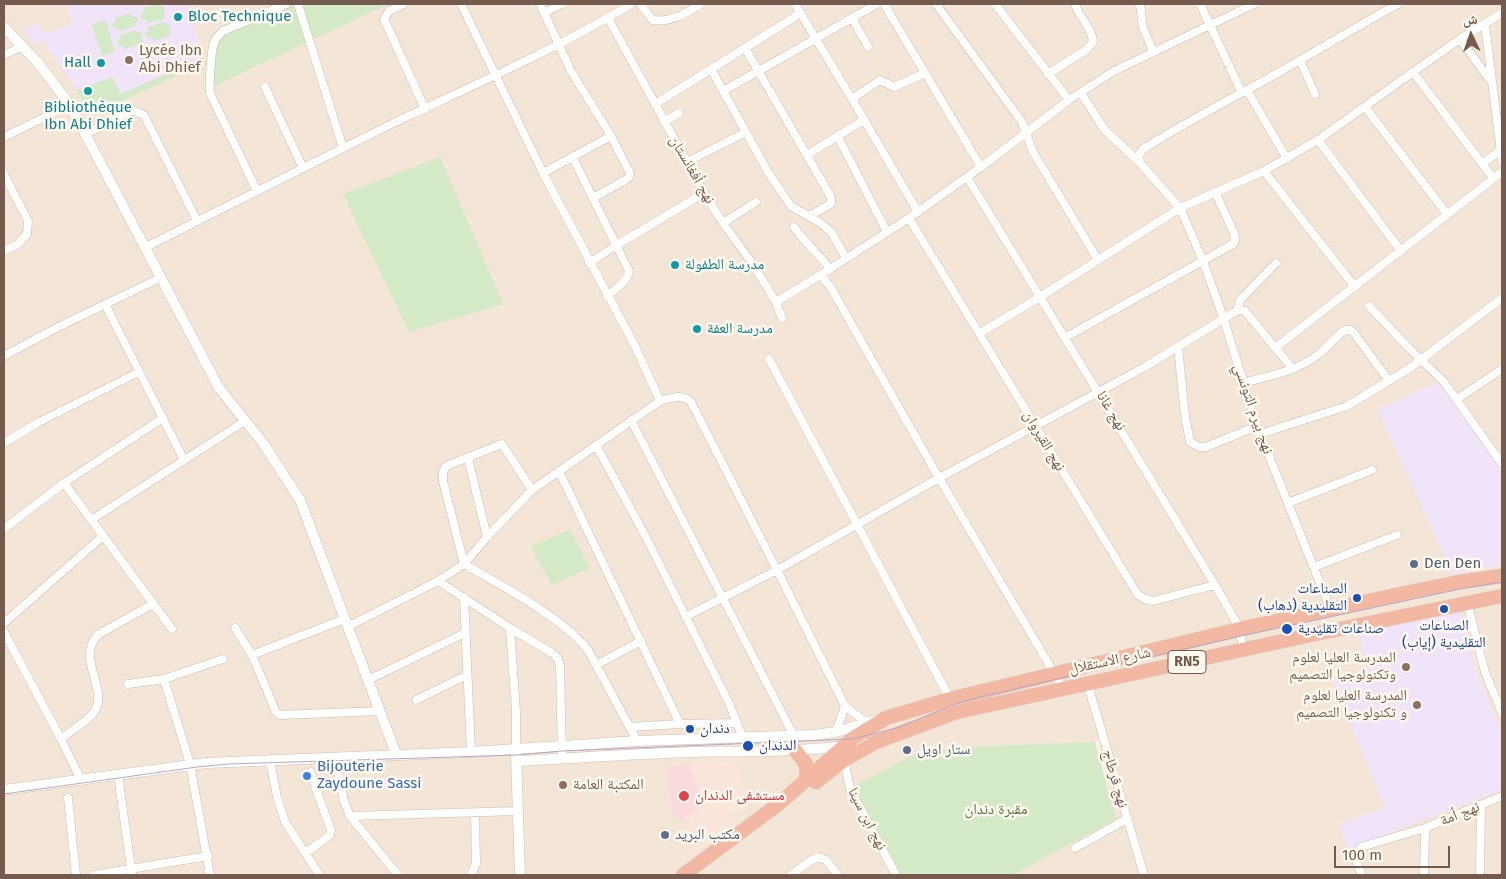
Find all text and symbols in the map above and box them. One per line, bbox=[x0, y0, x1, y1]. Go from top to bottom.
place label: Bloc Technique bbox=[188, 8, 291, 26]
north arrow bbox=[1446, 10, 1496, 60]
marker: Bloc Technique bbox=[172, 11, 184, 23]
text: ش bbox=[1462, 11, 1478, 28]
place label: Lycée Ibn Abi Dhief bbox=[139, 42, 202, 77]
place label: Hall bbox=[64, 54, 91, 72]
marker: Lycée Ibn Abi Dhief bbox=[123, 54, 135, 66]
marker: Hall bbox=[95, 57, 107, 69]
marker: Bibliothèque Ibn Abi Dhief bbox=[82, 85, 94, 97]
place label: Bibliothèque Ibn Abi Dhief bbox=[44, 99, 132, 134]
street label: نهج أفغانستان bbox=[665, 133, 719, 207]
place label: مدرسة الطفولة bbox=[685, 256, 764, 274]
marker: مدرسة الطفولة bbox=[669, 259, 681, 271]
place label: مدرسة العفة bbox=[707, 320, 773, 338]
marker: مدرسة العفة bbox=[691, 323, 703, 335]
street label: نهج بيرم التونسي bbox=[1229, 362, 1277, 456]
street label: نهج غانا bbox=[1092, 388, 1130, 434]
street label: نهج القيروان bbox=[1019, 408, 1069, 474]
place label: Den Den bbox=[1424, 555, 1481, 573]
marker: Den Den bbox=[1408, 558, 1420, 570]
place label: الصناعات التقليدية (ذهاب) bbox=[1258, 580, 1347, 615]
marker: الصناعات التقليدية (ذهاب) bbox=[1351, 592, 1363, 604]
marker: الصناعات التقليدية (إياب) bbox=[1438, 603, 1450, 615]
place label: الصناعات التقليدية (إياب) bbox=[1402, 617, 1486, 652]
place label: صناعات تقليدية bbox=[1298, 620, 1384, 638]
marker: صناعات تقليدية bbox=[1280, 622, 1294, 636]
street label: شارع الاستقلال bbox=[1068, 644, 1152, 678]
place label: المدرسة العليا لعلوم وتكنولوجيا التصميم bbox=[1289, 649, 1396, 684]
road number: RN5 bbox=[1168, 650, 1206, 674]
marker: المدرسة العليا لعلوم وتكنولوجيا التصميم bbox=[1400, 661, 1412, 673]
place label: المدرسة العليا لعلوم و تكنولوجيا التصميم bbox=[1296, 687, 1407, 722]
marker: المدرسة العليا لعلوم و تكنولوجيا التصميم bbox=[1411, 699, 1423, 711]
place label: دندان bbox=[700, 720, 730, 738]
marker: دندان bbox=[684, 723, 696, 735]
place label: الدندان bbox=[759, 737, 796, 755]
marker: الدندان bbox=[741, 739, 755, 753]
place label: ستار اويل bbox=[917, 741, 970, 759]
marker: ستار اويل bbox=[901, 744, 913, 756]
street label: نهج قرطاج bbox=[1098, 748, 1132, 810]
place label: Bijouterie Zaydoune Sassi bbox=[317, 758, 422, 793]
marker: Bijouterie Zaydoune Sassi bbox=[301, 770, 313, 782]
place label: المكتبة العامة bbox=[573, 776, 644, 794]
marker: المكتبة العامة bbox=[557, 779, 569, 791]
street label: نهج ابن سينا bbox=[844, 785, 890, 853]
place label: مستشفى الدندان bbox=[695, 787, 785, 805]
marker: مستشفى الدندان bbox=[677, 789, 691, 803]
street label: نهج أمة bbox=[1438, 798, 1482, 830]
park label: مقبرة دندان bbox=[965, 801, 1027, 819]
place label: مكتب البريد bbox=[675, 826, 740, 844]
marker: مكتب البريد bbox=[659, 829, 671, 841]
scale bar bbox=[1336, 836, 1452, 868]
text: 100 m bbox=[1342, 846, 1382, 864]

